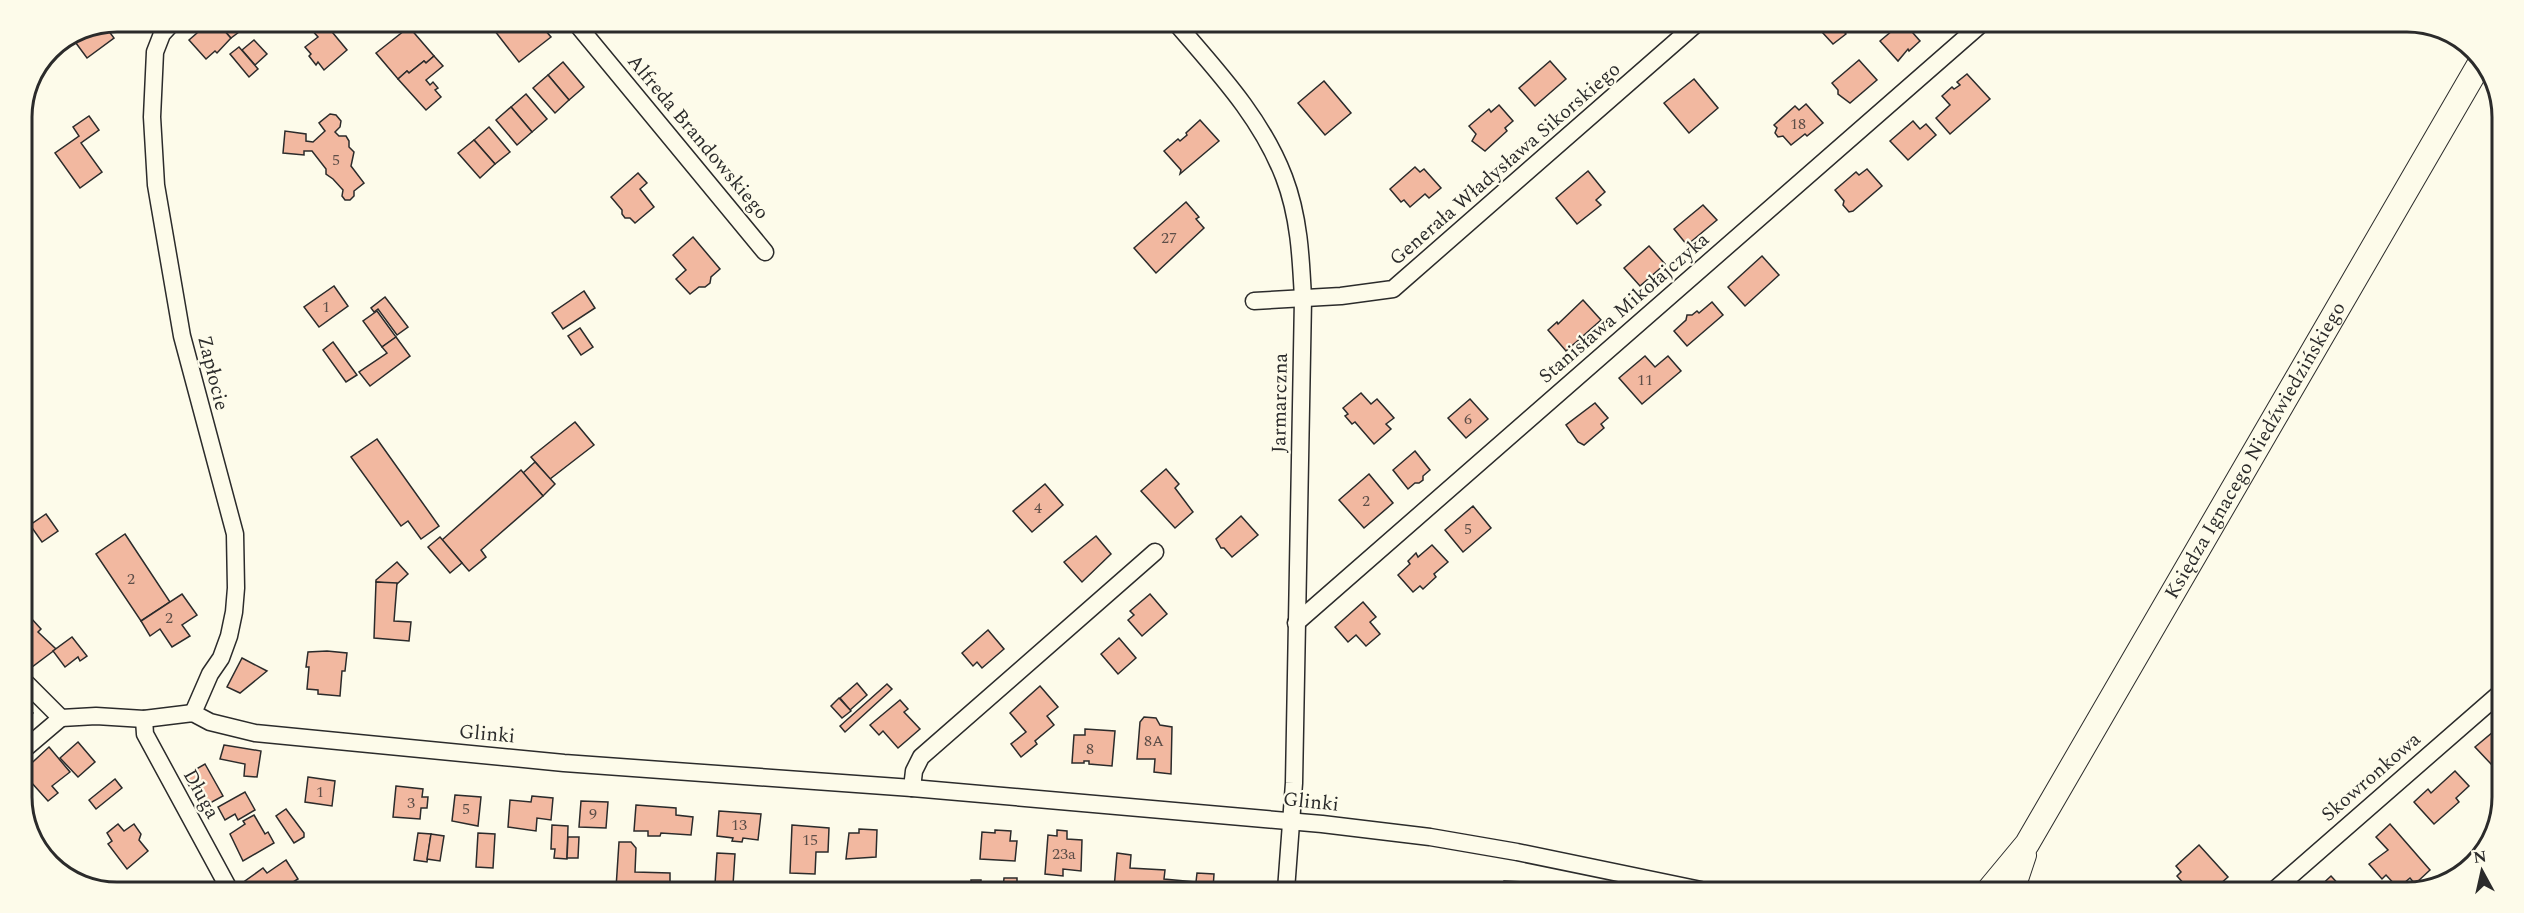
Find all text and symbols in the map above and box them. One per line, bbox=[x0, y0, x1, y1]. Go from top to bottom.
street label: Alfreda Brandowskiego bbox=[620, 48, 776, 226]
street label: Generała Władysława Sikorskiego bbox=[1383, 55, 1627, 273]
house number: 18 bbox=[1790, 112, 1806, 136]
house number: 5 bbox=[332, 148, 340, 172]
street label: Stanisława Mikołajczyka bbox=[1532, 225, 1716, 391]
house number: 27 bbox=[1161, 226, 1177, 250]
house number: 1 bbox=[322, 295, 330, 319]
street label: Księdza Ignacego Niedźwiedzińskiego bbox=[2157, 296, 2353, 605]
street label: Zapłocie bbox=[189, 332, 237, 414]
street label: Jarmarczna bbox=[1264, 352, 1296, 453]
house number: 11 bbox=[1637, 368, 1653, 392]
house number: 6 bbox=[1464, 407, 1472, 431]
house number: 2 bbox=[1362, 489, 1370, 513]
house number: 4 bbox=[1034, 496, 1042, 520]
house number: 5 bbox=[1464, 517, 1472, 541]
house number: 2 bbox=[127, 567, 135, 591]
house number: 2 bbox=[165, 606, 173, 630]
street label: Glinki bbox=[458, 717, 516, 751]
street label: Skowronkowa bbox=[2314, 725, 2428, 829]
house number: 8A bbox=[1144, 729, 1164, 753]
house number: 8 bbox=[1086, 737, 1094, 761]
street label: Długa bbox=[175, 764, 227, 825]
house number: 1 bbox=[316, 780, 324, 804]
street label: Glinki bbox=[1281, 784, 1341, 820]
house number: 3 bbox=[407, 791, 415, 815]
house number: 5 bbox=[462, 797, 470, 821]
house number: 9 bbox=[589, 802, 597, 826]
house number: 13 bbox=[731, 813, 747, 837]
house number: 15 bbox=[802, 828, 818, 852]
north arrow bbox=[2452, 841, 2512, 901]
house number: 23a bbox=[1052, 842, 1076, 866]
text: N bbox=[2472, 844, 2488, 870]

